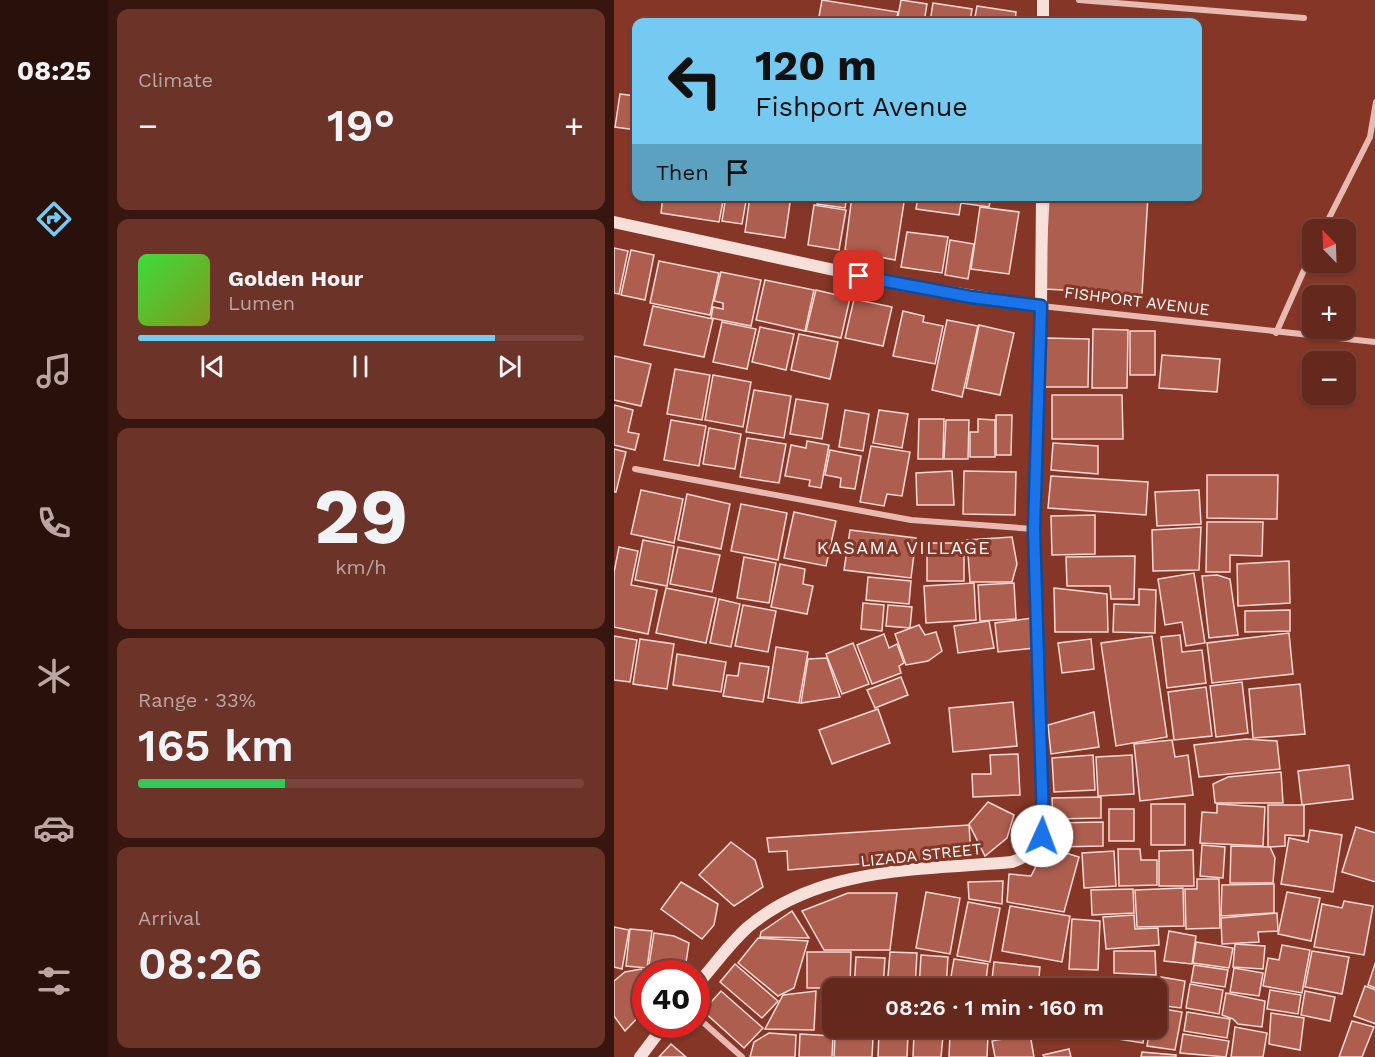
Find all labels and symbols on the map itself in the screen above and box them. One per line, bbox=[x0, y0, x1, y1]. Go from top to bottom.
north arrow bbox=[1302, 219, 1356, 273]
pin bbox=[833, 250, 884, 301]
street label: FISHPORT AVENUE bbox=[1063, 283, 1211, 319]
district label: KASAMA VILLAGE bbox=[817, 537, 991, 558]
position arrow bbox=[1010, 804, 1074, 868]
street label: LIZADA STREET bbox=[860, 839, 983, 871]
speed limit sign: 40 bbox=[632, 960, 710, 1038]

